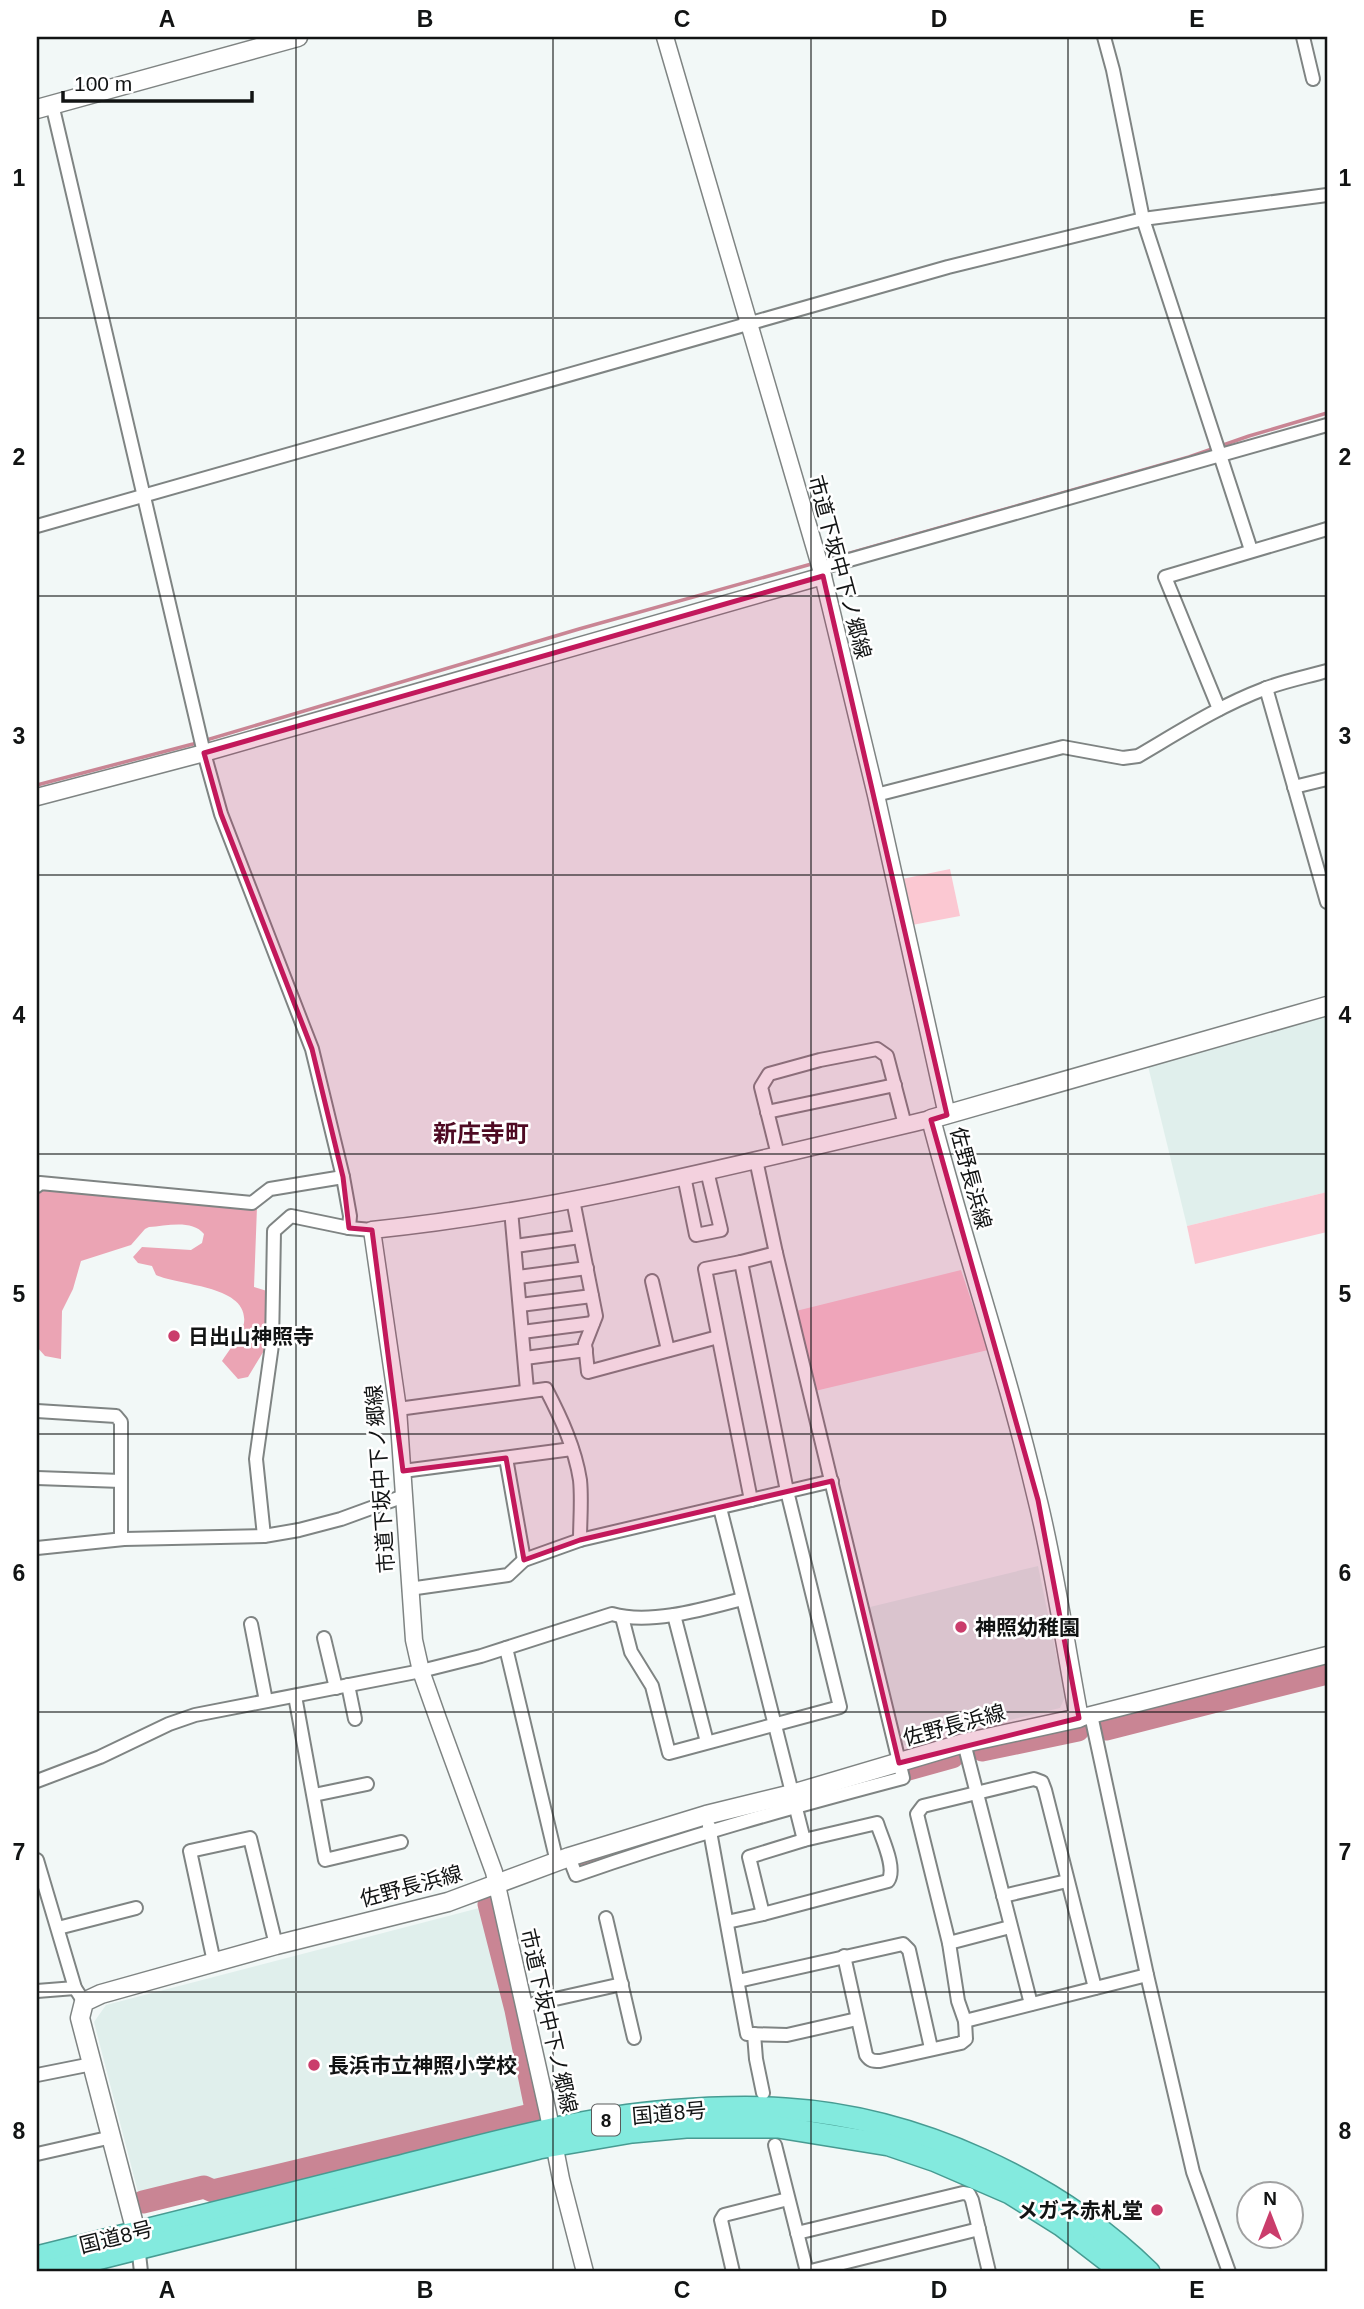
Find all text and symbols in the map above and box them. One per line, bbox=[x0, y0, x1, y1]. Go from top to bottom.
text: A bbox=[159, 6, 175, 32]
text: B bbox=[417, 6, 433, 32]
text: C bbox=[674, 6, 690, 32]
text: D bbox=[931, 6, 947, 32]
text: E bbox=[1189, 6, 1205, 32]
scale bar bbox=[63, 60, 252, 104]
text: 100 m bbox=[74, 72, 132, 95]
text: 1 bbox=[13, 165, 26, 191]
text: 1 bbox=[1339, 165, 1352, 191]
text: 2 bbox=[13, 444, 25, 470]
text: 2 bbox=[1339, 444, 1351, 470]
street label: 市道下坂中下ノ郷線 bbox=[804, 473, 876, 661]
text: 3 bbox=[13, 723, 25, 749]
text: 3 bbox=[1339, 723, 1351, 749]
text: 4 bbox=[13, 1002, 26, 1028]
text: 4 bbox=[1339, 1002, 1352, 1028]
district label: 新庄寺町 bbox=[433, 1120, 529, 1147]
street label: 佐野長浜線 bbox=[946, 1124, 996, 1232]
text: 5 bbox=[13, 1281, 26, 1307]
text: 5 bbox=[1339, 1281, 1352, 1307]
place label: 日出山神照寺 bbox=[188, 1325, 314, 1348]
marker: 日出山神照寺 bbox=[166, 1328, 182, 1344]
street label: 市道下坂中下ノ郷線 bbox=[362, 1384, 398, 1574]
text: 6 bbox=[13, 1560, 25, 1586]
text: 6 bbox=[1339, 1560, 1351, 1586]
place label: 神照幼稚園 bbox=[975, 1616, 1080, 1639]
marker: 神照幼稚園 bbox=[953, 1619, 969, 1635]
street label: 佐野長浜線 bbox=[900, 1700, 1008, 1750]
text: 7 bbox=[13, 1839, 25, 1865]
text: 7 bbox=[1339, 1839, 1351, 1865]
street label: 佐野長浜線 bbox=[357, 1861, 465, 1911]
street label: 市道下坂中下ノ郷線 bbox=[517, 1926, 581, 2116]
place label: 長浜市立神照小学校 bbox=[328, 2054, 517, 2077]
marker: 長浜市立神照小学校 bbox=[306, 2057, 322, 2073]
street label: 国道8号 bbox=[631, 2098, 707, 2128]
road number: 8 bbox=[592, 2104, 620, 2136]
text: 8 bbox=[13, 2118, 26, 2144]
text: 8 bbox=[1339, 2118, 1352, 2144]
north arrow bbox=[1234, 2180, 1304, 2250]
text: N bbox=[1263, 2188, 1277, 2209]
place label: メガネ赤札堂 bbox=[1017, 2199, 1143, 2222]
marker: メガネ赤札堂 bbox=[1149, 2202, 1165, 2218]
street label: 国道8号 bbox=[77, 2217, 155, 2257]
text: A bbox=[159, 2277, 175, 2303]
text: B bbox=[417, 2277, 433, 2303]
text: C bbox=[674, 2277, 690, 2303]
text: D bbox=[931, 2277, 947, 2303]
text: E bbox=[1189, 2277, 1205, 2303]

